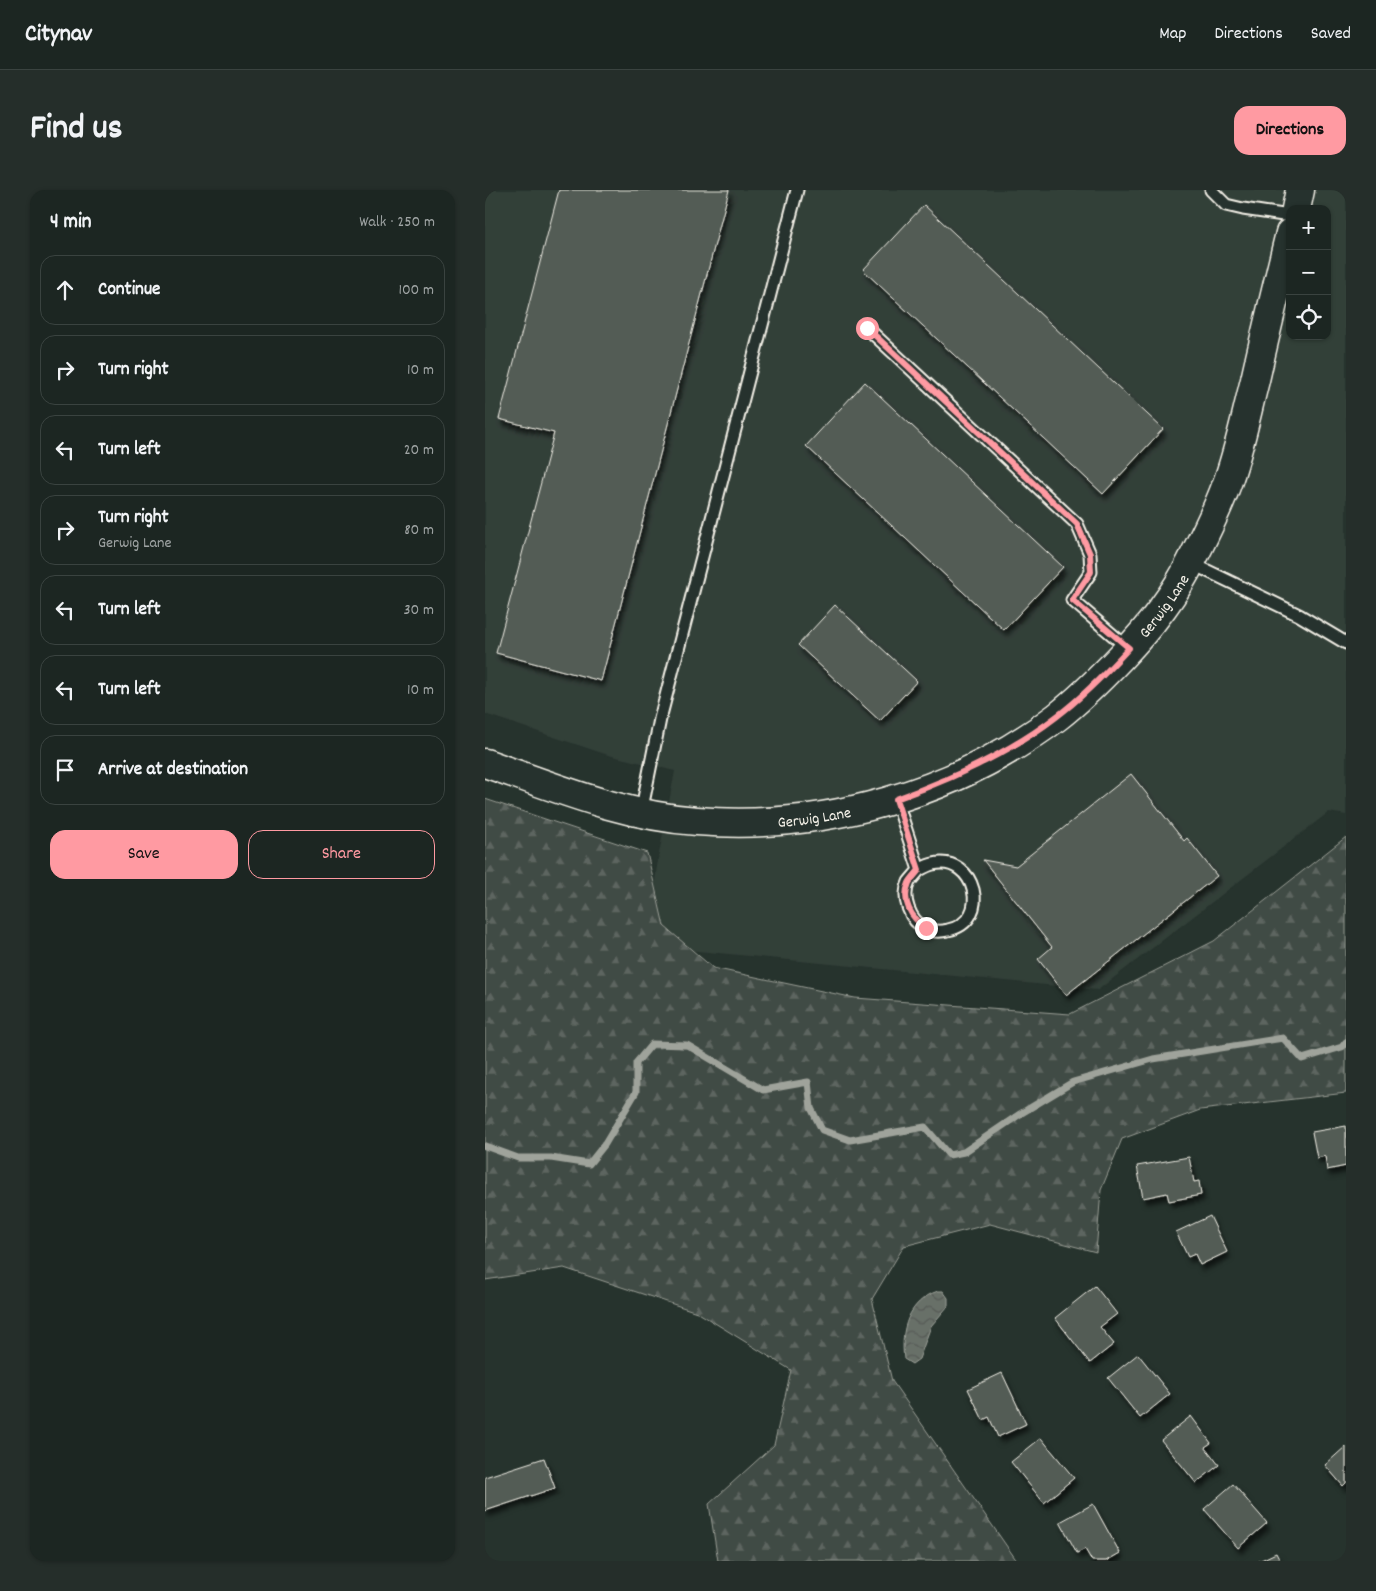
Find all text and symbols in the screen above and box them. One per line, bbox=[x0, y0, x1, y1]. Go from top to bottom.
text: Citynav bbox=[25, 18, 92, 52]
text: Map bbox=[1159, 22, 1186, 47]
text: Directions bbox=[1214, 22, 1283, 47]
text: Saved bbox=[1311, 22, 1351, 47]
text: Find us bbox=[30, 105, 122, 155]
button: Directions bbox=[1234, 106, 1346, 155]
map controls bbox=[1286, 205, 1331, 340]
button: + bbox=[1286, 205, 1331, 250]
text: 4 min bbox=[50, 208, 92, 238]
text: Walk · 250 m bbox=[359, 211, 435, 234]
button: − bbox=[1286, 250, 1331, 295]
icon: ahead bbox=[51, 276, 79, 304]
text: Continue bbox=[98, 277, 160, 304]
text: 100 m bbox=[398, 279, 434, 302]
button: locate bbox=[1286, 295, 1331, 340]
route start bbox=[856, 317, 879, 340]
icon: right bbox=[51, 356, 79, 384]
text: Turn right bbox=[98, 357, 169, 384]
text: 10 m bbox=[407, 359, 434, 382]
icon: left bbox=[51, 436, 79, 464]
text: Turn left bbox=[98, 437, 161, 464]
text: 20 m bbox=[404, 439, 434, 462]
text: Turn right bbox=[98, 505, 169, 532]
icon: right bbox=[51, 516, 79, 544]
text: 80 m bbox=[404, 519, 434, 542]
text: Gerwig Lane bbox=[98, 532, 171, 555]
street label: Gerwig Lane bbox=[1134, 571, 1196, 644]
icon: left bbox=[51, 596, 79, 624]
text: Turn left bbox=[98, 597, 161, 624]
text: 30 m bbox=[404, 599, 434, 622]
icon: left bbox=[51, 676, 79, 704]
text: Turn left bbox=[98, 677, 161, 704]
text: 10 m bbox=[407, 679, 434, 702]
icon: arrive bbox=[51, 756, 79, 784]
text: Arrive at destination bbox=[98, 757, 248, 784]
street label: Gerwig Lane bbox=[777, 802, 853, 835]
button: Save bbox=[50, 830, 238, 879]
button: Share bbox=[248, 830, 435, 879]
route end bbox=[915, 917, 938, 940]

